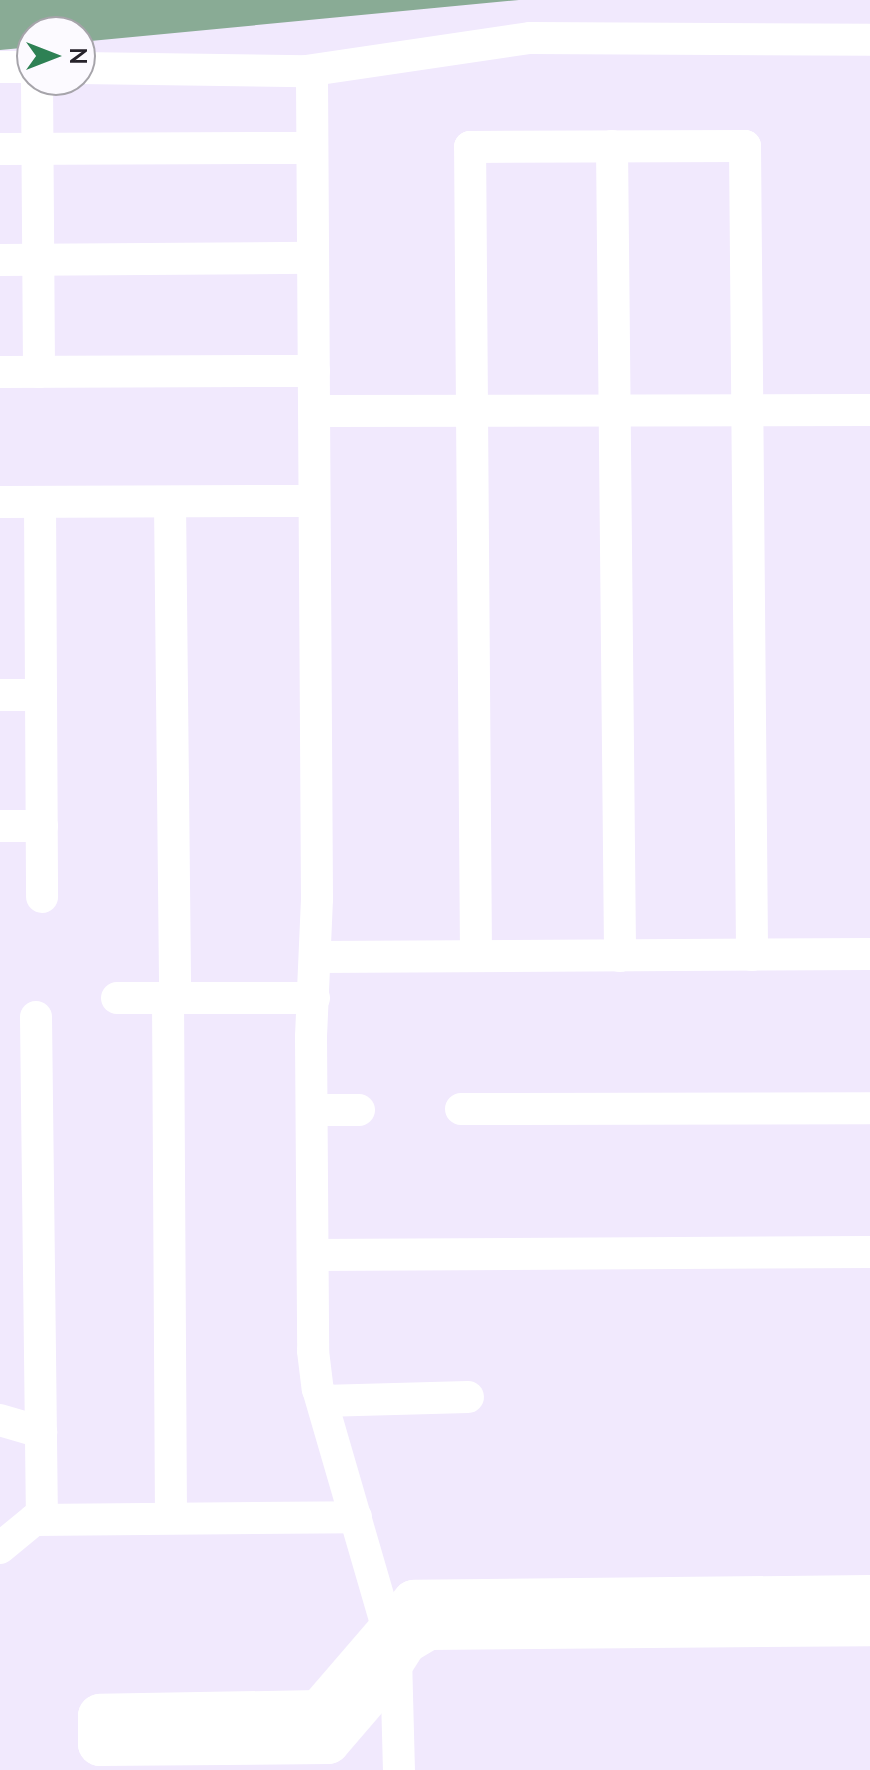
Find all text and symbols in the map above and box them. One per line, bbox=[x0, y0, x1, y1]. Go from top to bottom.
north arrow bbox=[16, 16, 96, 96]
text: N bbox=[65, 48, 92, 64]

